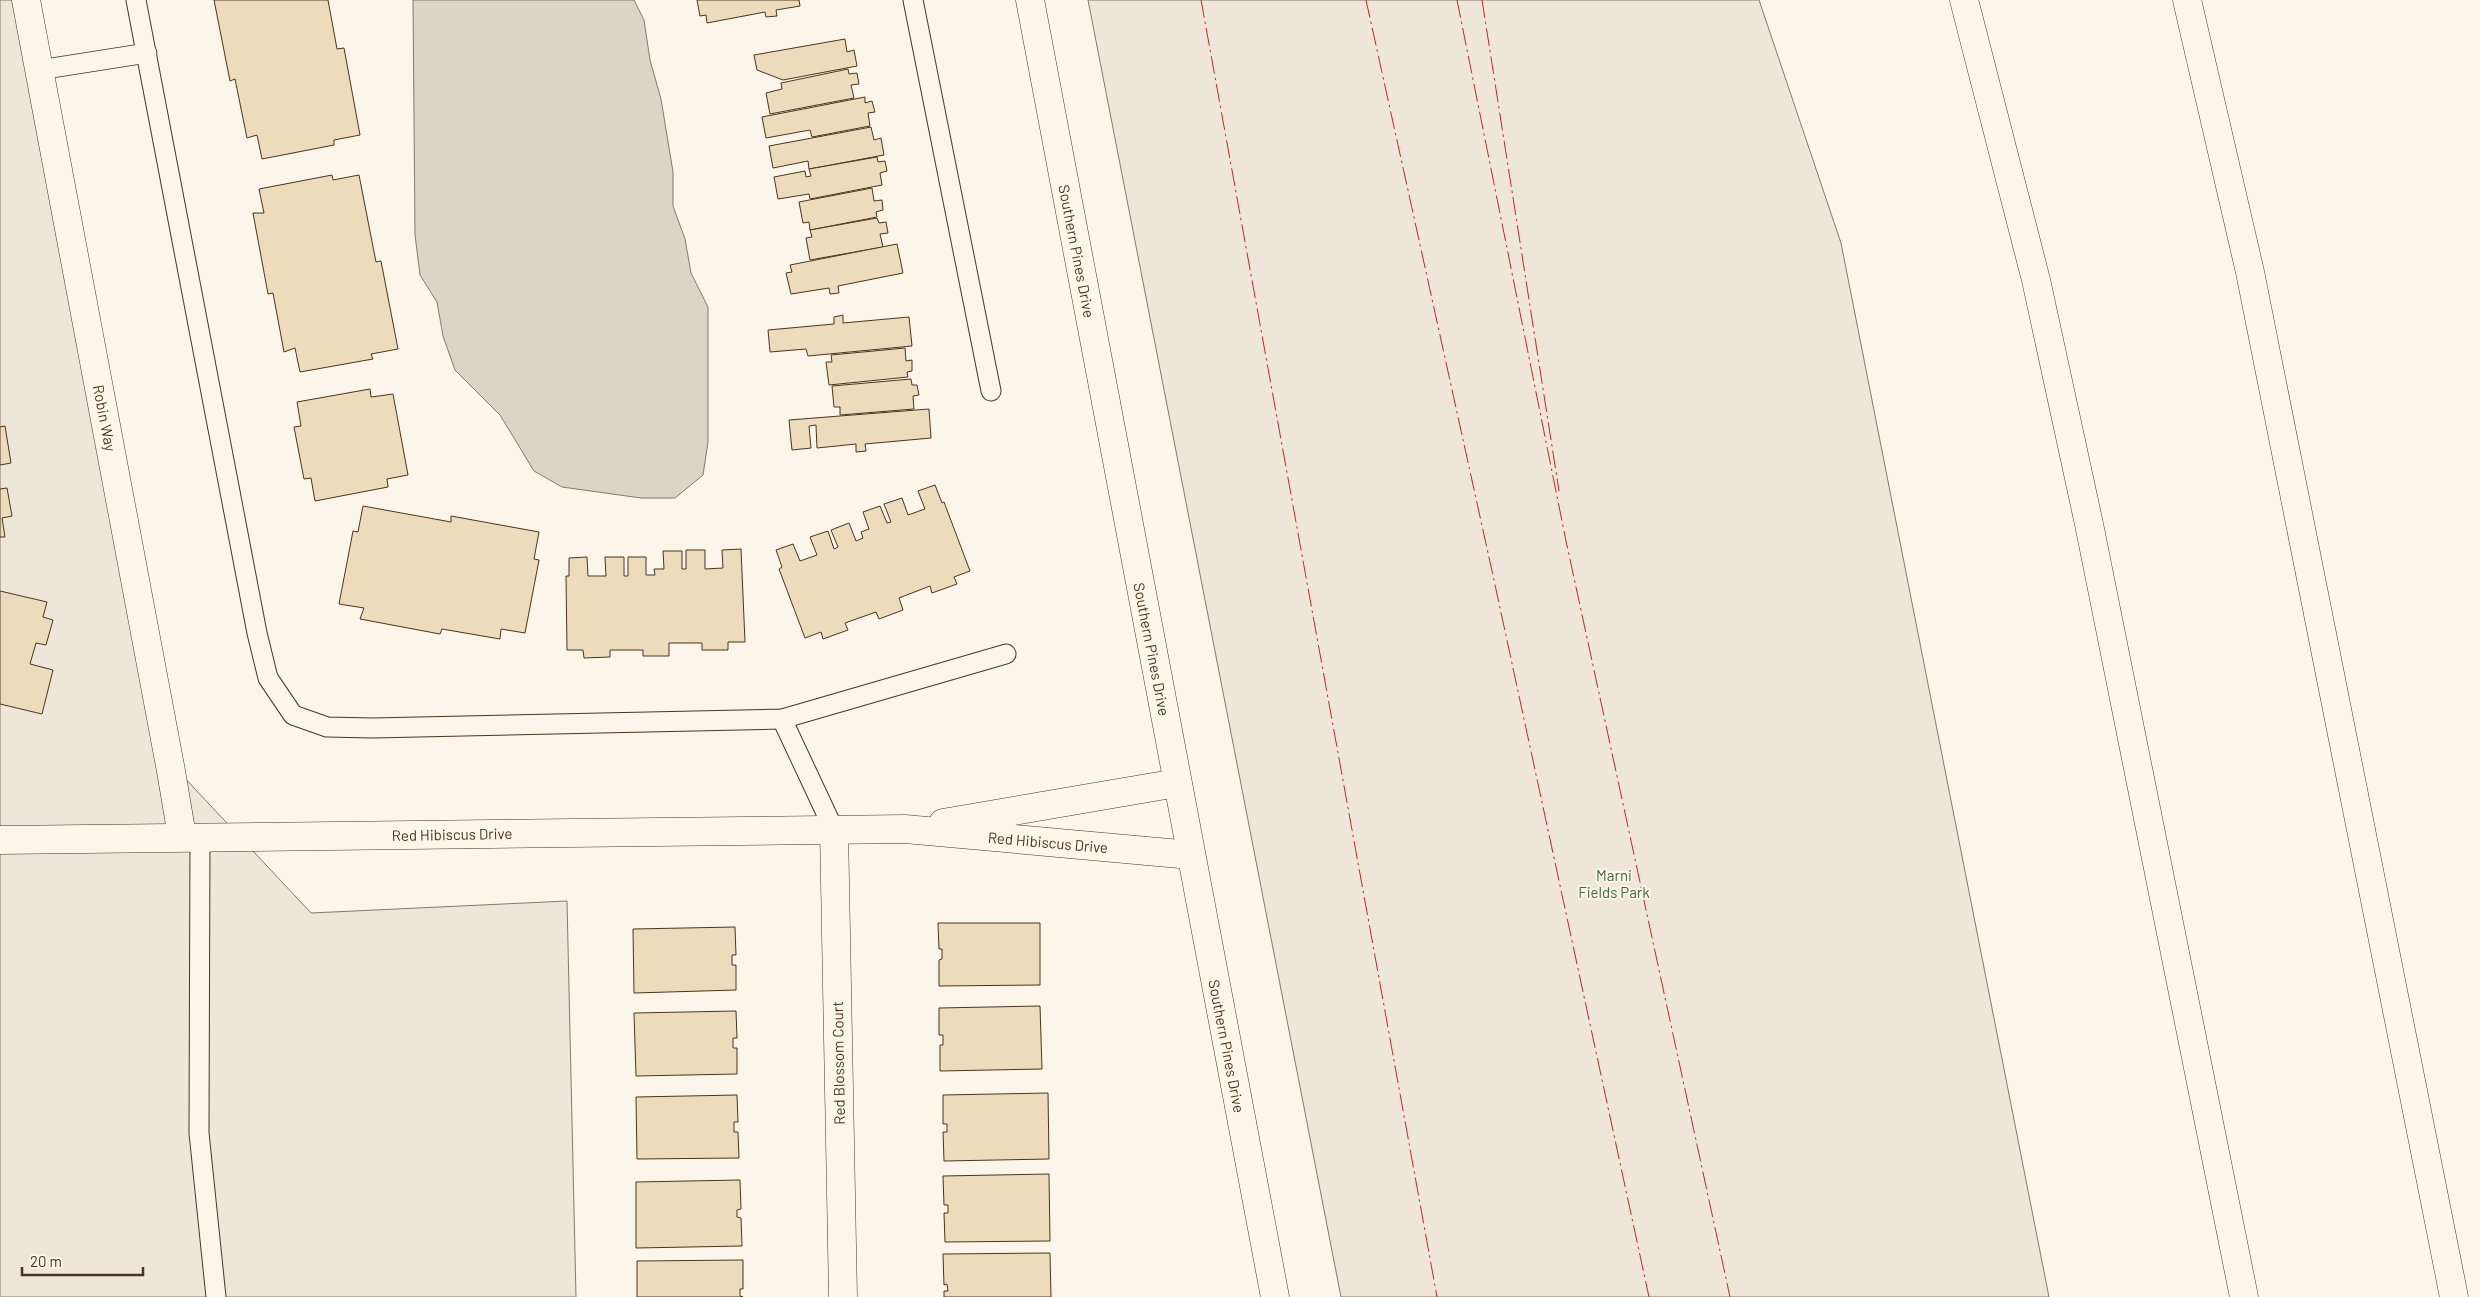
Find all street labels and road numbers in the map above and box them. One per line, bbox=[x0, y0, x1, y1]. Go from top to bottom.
street label: Southern Pines Drive bbox=[1055, 183, 1099, 319]
street label: Robin Way bbox=[90, 383, 120, 453]
street label: Southern Pines Drive bbox=[1130, 581, 1174, 717]
street label: Red Hibiscus Drive bbox=[392, 824, 512, 844]
street label: Red Hibiscus Drive bbox=[987, 828, 1109, 856]
street label: Southern Pines Drive bbox=[1205, 978, 1249, 1114]
street label: Red Blossom Court bbox=[828, 1001, 848, 1125]

